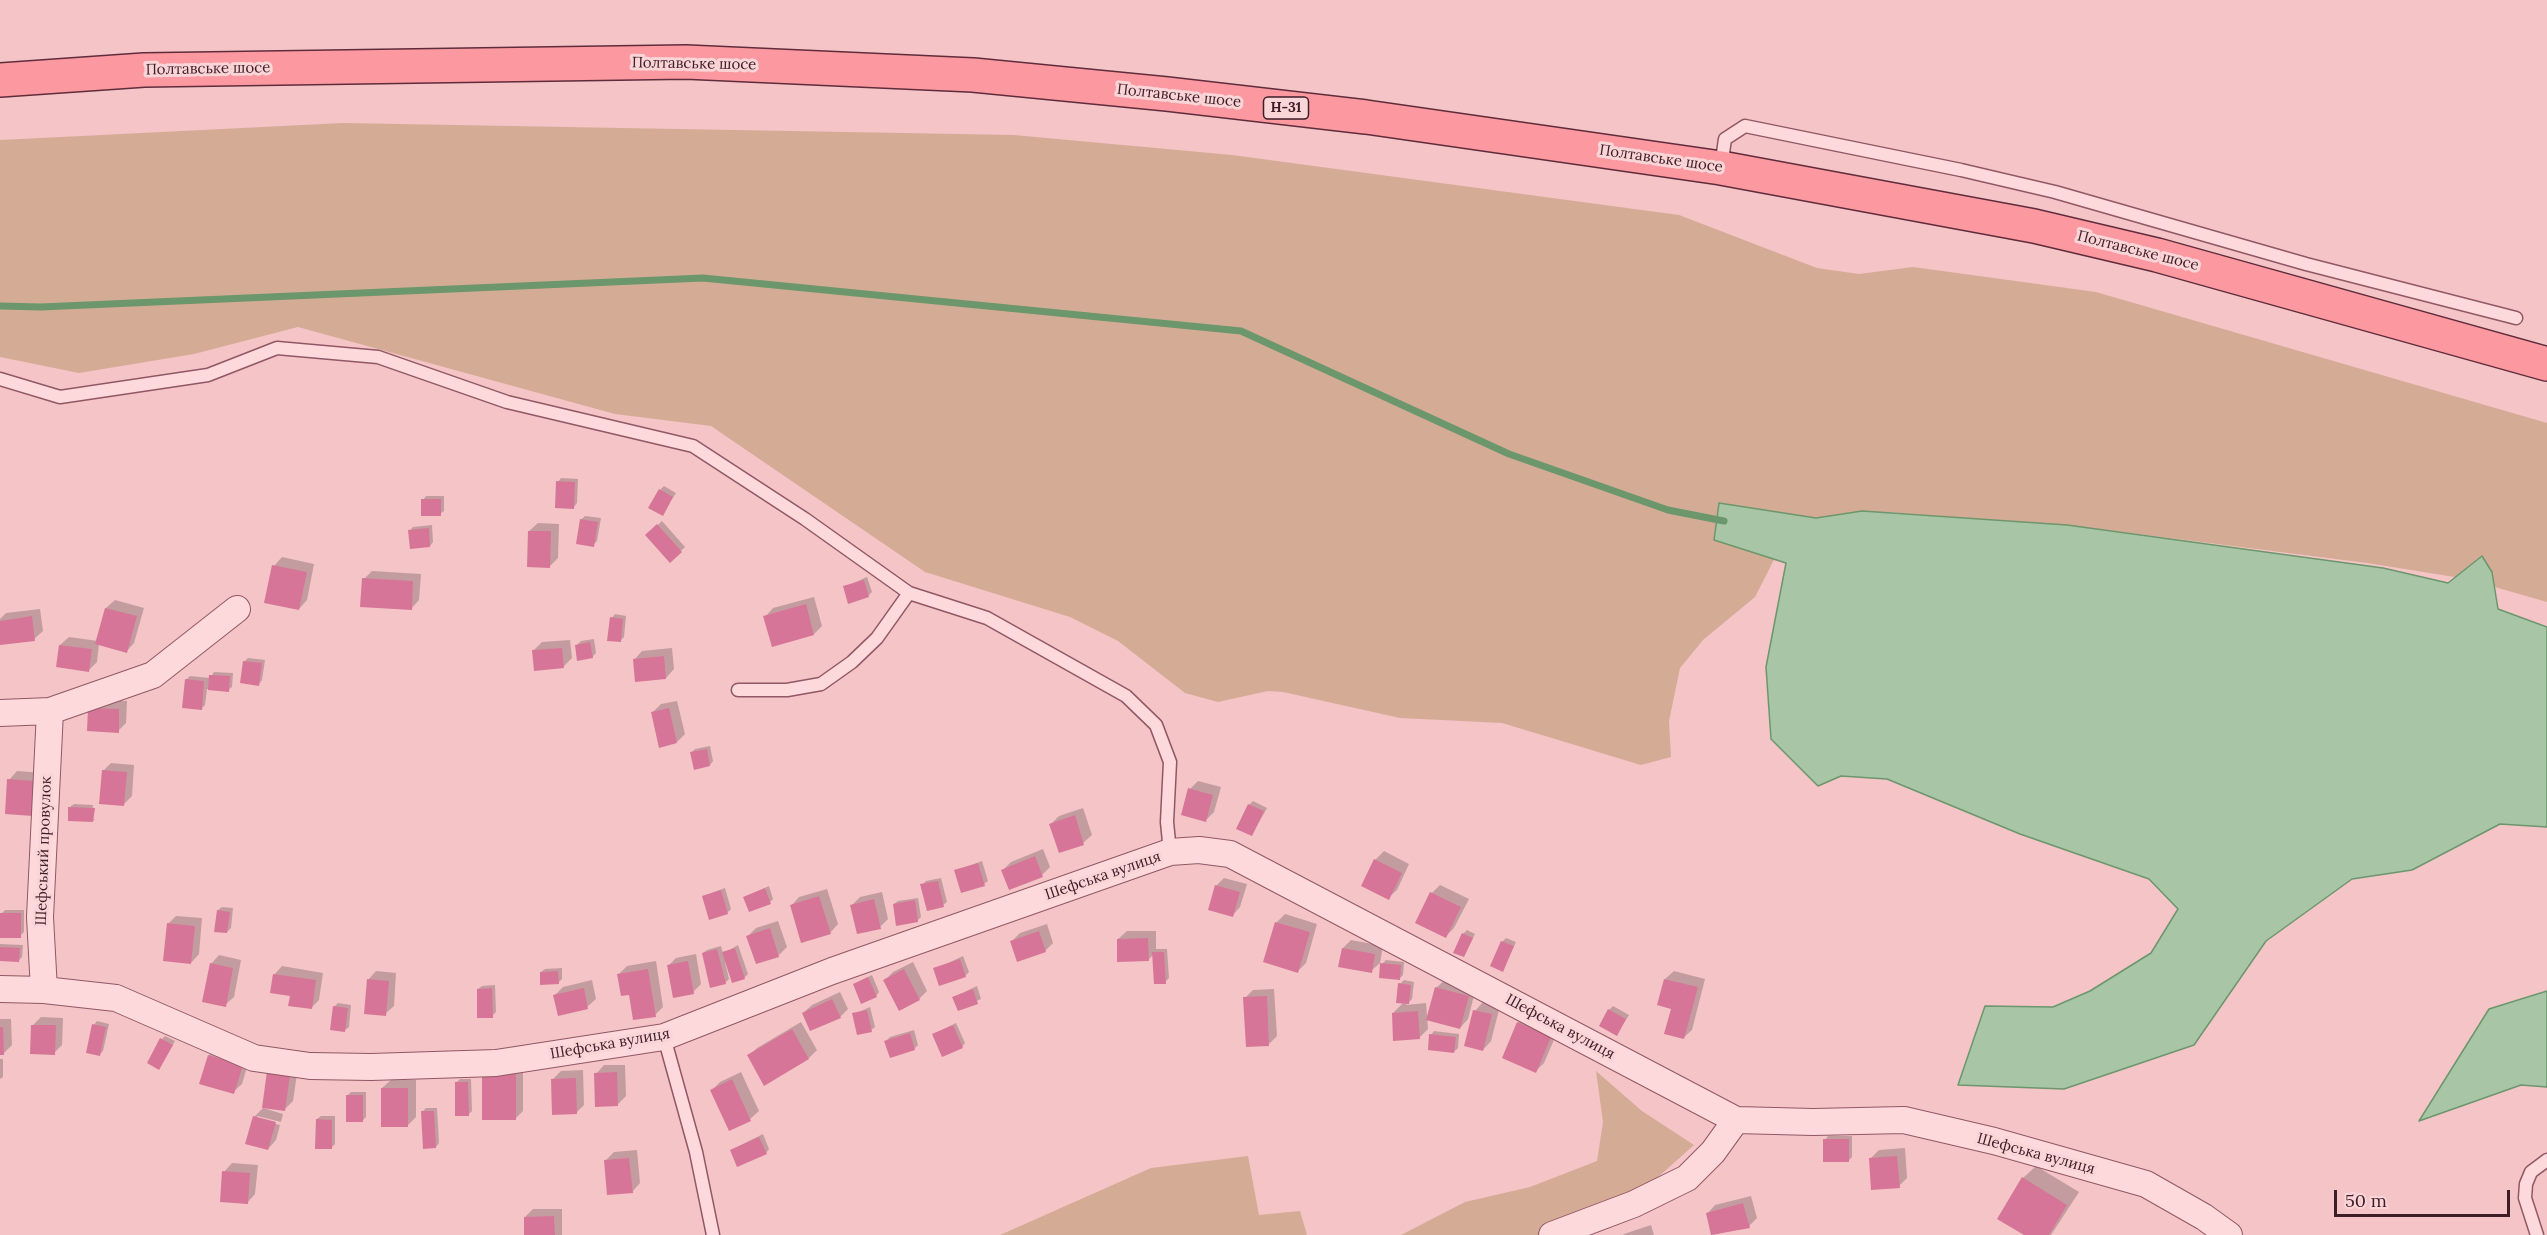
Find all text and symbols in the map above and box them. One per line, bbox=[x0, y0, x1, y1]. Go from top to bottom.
street label: Полтавське шосе bbox=[632, 54, 756, 74]
street label: Полтавське шосе bbox=[146, 59, 270, 79]
street label: Полтавське шосе bbox=[1116, 81, 1242, 111]
road number: Н-31 bbox=[1264, 97, 1308, 119]
street label: Полтавське шосе bbox=[1598, 141, 1724, 177]
street label: Полтавське шосе bbox=[2075, 227, 2201, 275]
street label: Шефський провулок bbox=[32, 776, 56, 926]
street label: Шефська вулиця bbox=[1043, 848, 1163, 904]
street label: Шефська вулиця bbox=[1502, 991, 1618, 1063]
street label: Шефська вулиця bbox=[549, 1025, 671, 1063]
street label: Шефська вулиця bbox=[1975, 1130, 2097, 1178]
scale bar bbox=[2337, 1178, 2512, 1216]
text: 50 m bbox=[2345, 1189, 2387, 1212]

